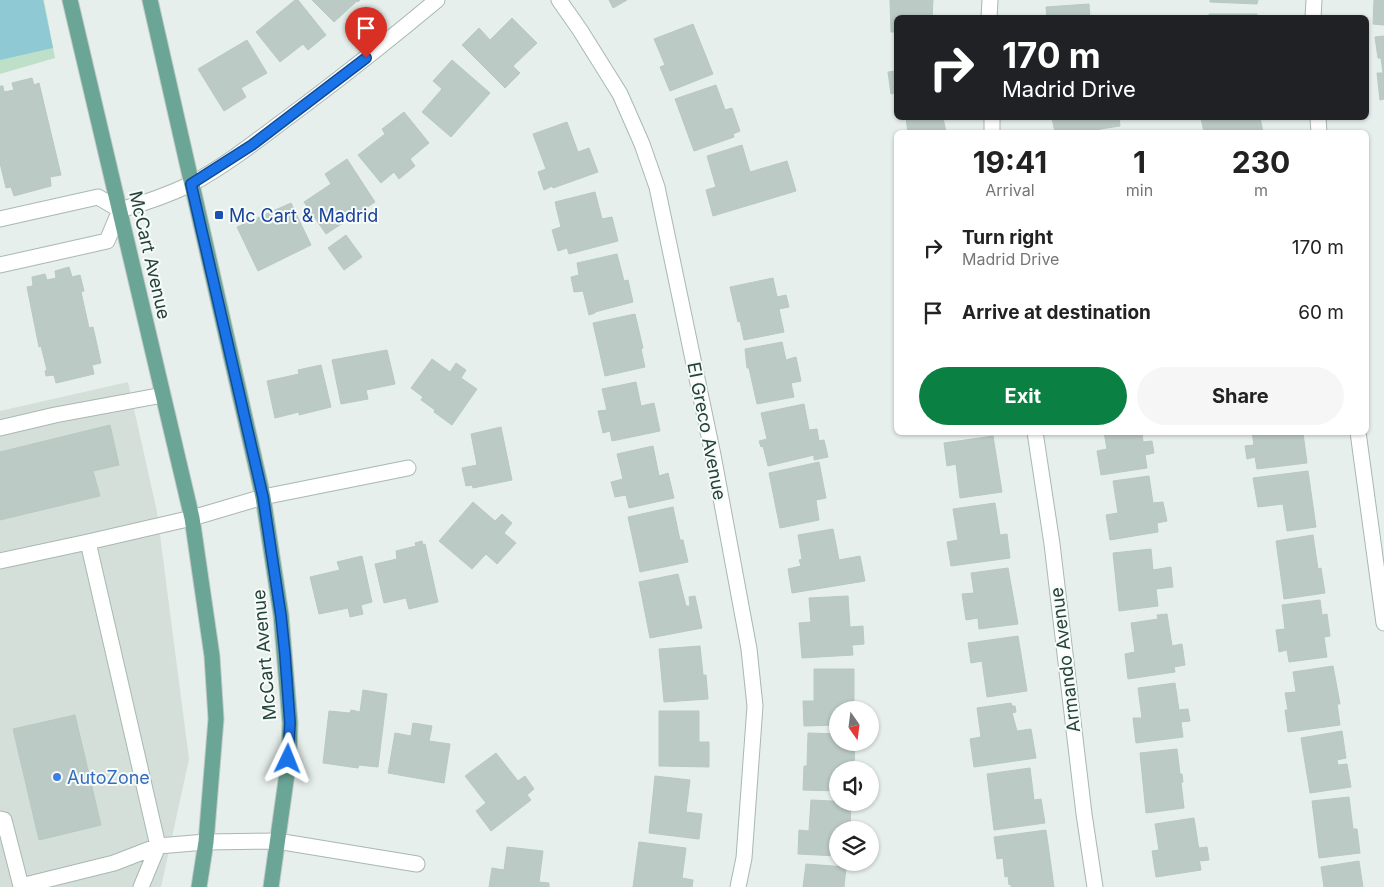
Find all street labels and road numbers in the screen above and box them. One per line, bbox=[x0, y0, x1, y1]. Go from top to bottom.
street label: McCart Avenue bbox=[125, 189, 175, 321]
street label: El Greco Avenue bbox=[683, 360, 731, 502]
street label: Armando Avenue bbox=[1046, 586, 1084, 734]
street label: McCart Avenue bbox=[248, 589, 280, 721]

